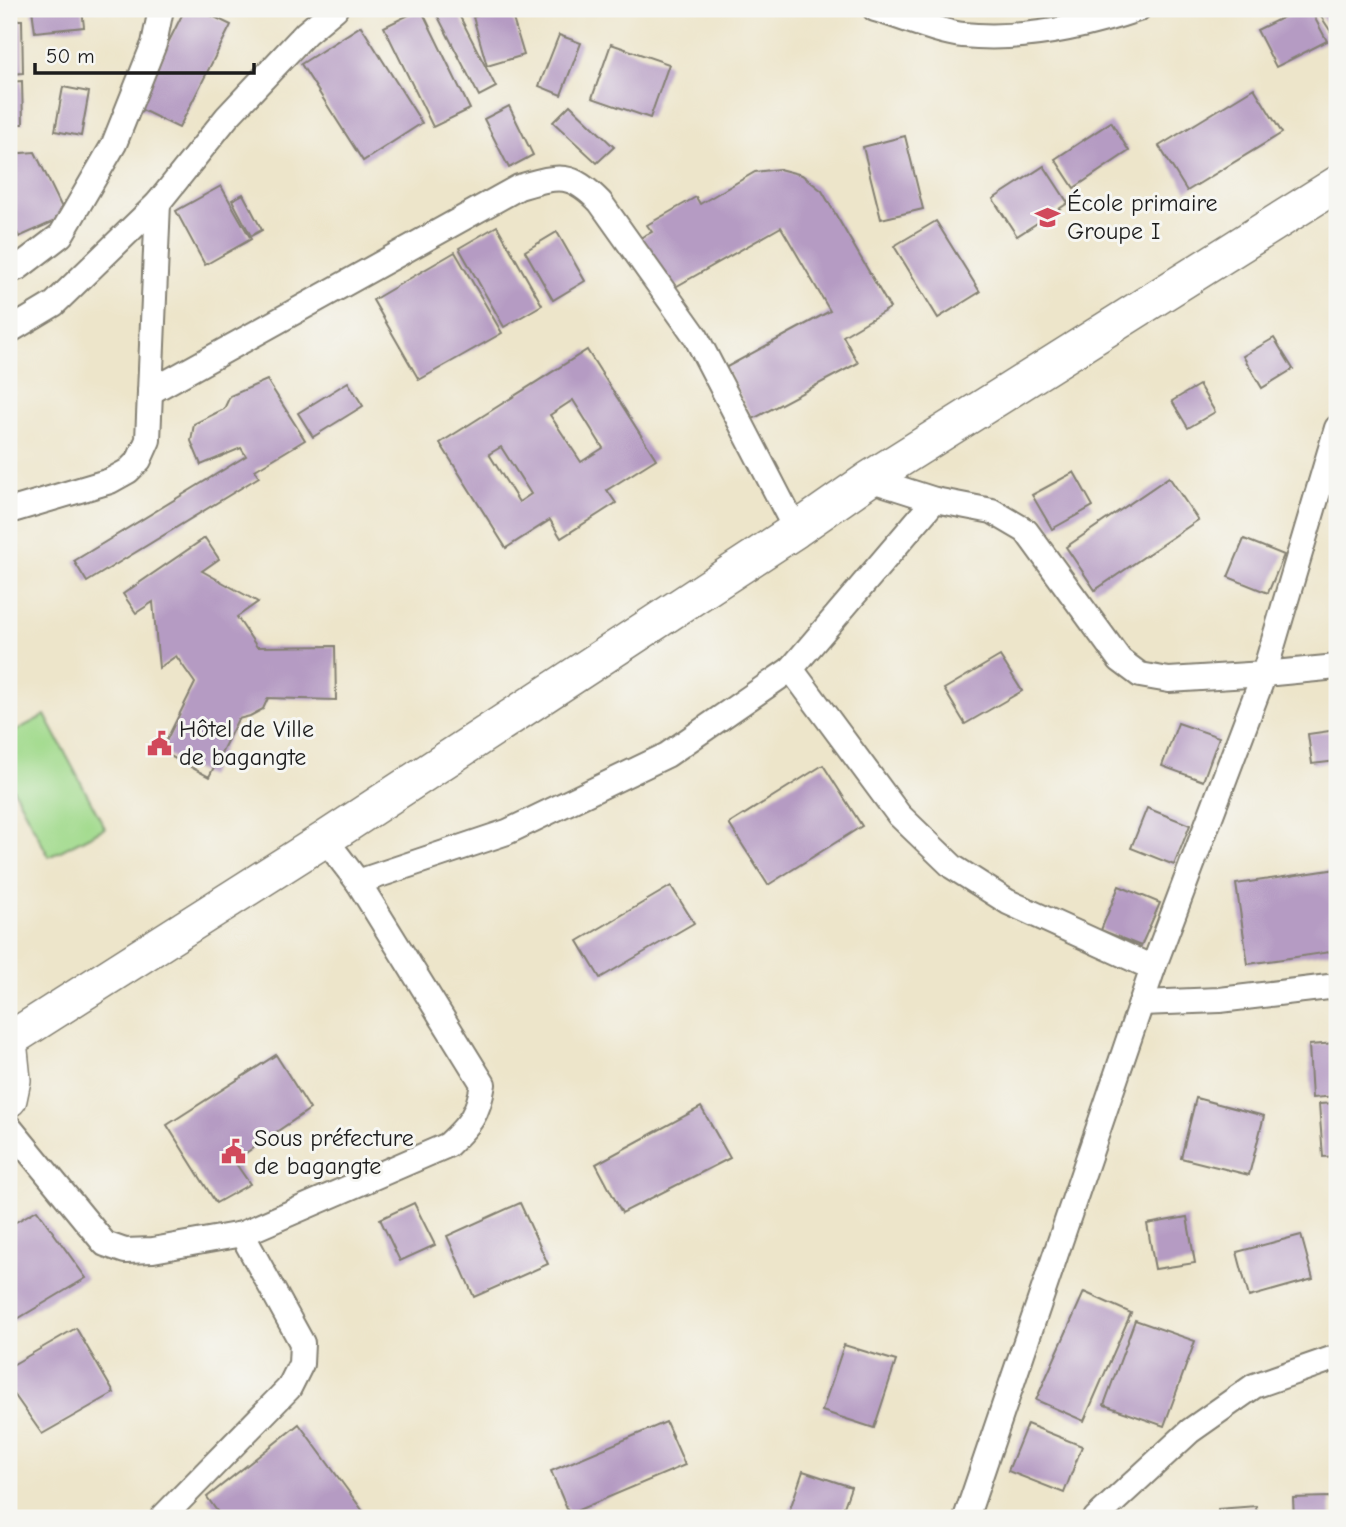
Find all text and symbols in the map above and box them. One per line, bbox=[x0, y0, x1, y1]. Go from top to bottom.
scale bar bbox=[35, 32, 254, 76]
text: 50 m bbox=[46, 44, 95, 68]
place label: École primaire Groupe I bbox=[1067, 189, 1218, 245]
school or university icon: École primaire Groupe I bbox=[1033, 203, 1061, 231]
place label: Hôtel de Ville de bagangte bbox=[179, 715, 314, 771]
public building icon: Hôtel de Ville de bagangte bbox=[145, 729, 173, 757]
place label: Sous préfecture de bagangte bbox=[254, 1124, 414, 1180]
public building icon: Sous préfecture de bagangte bbox=[220, 1138, 248, 1166]

